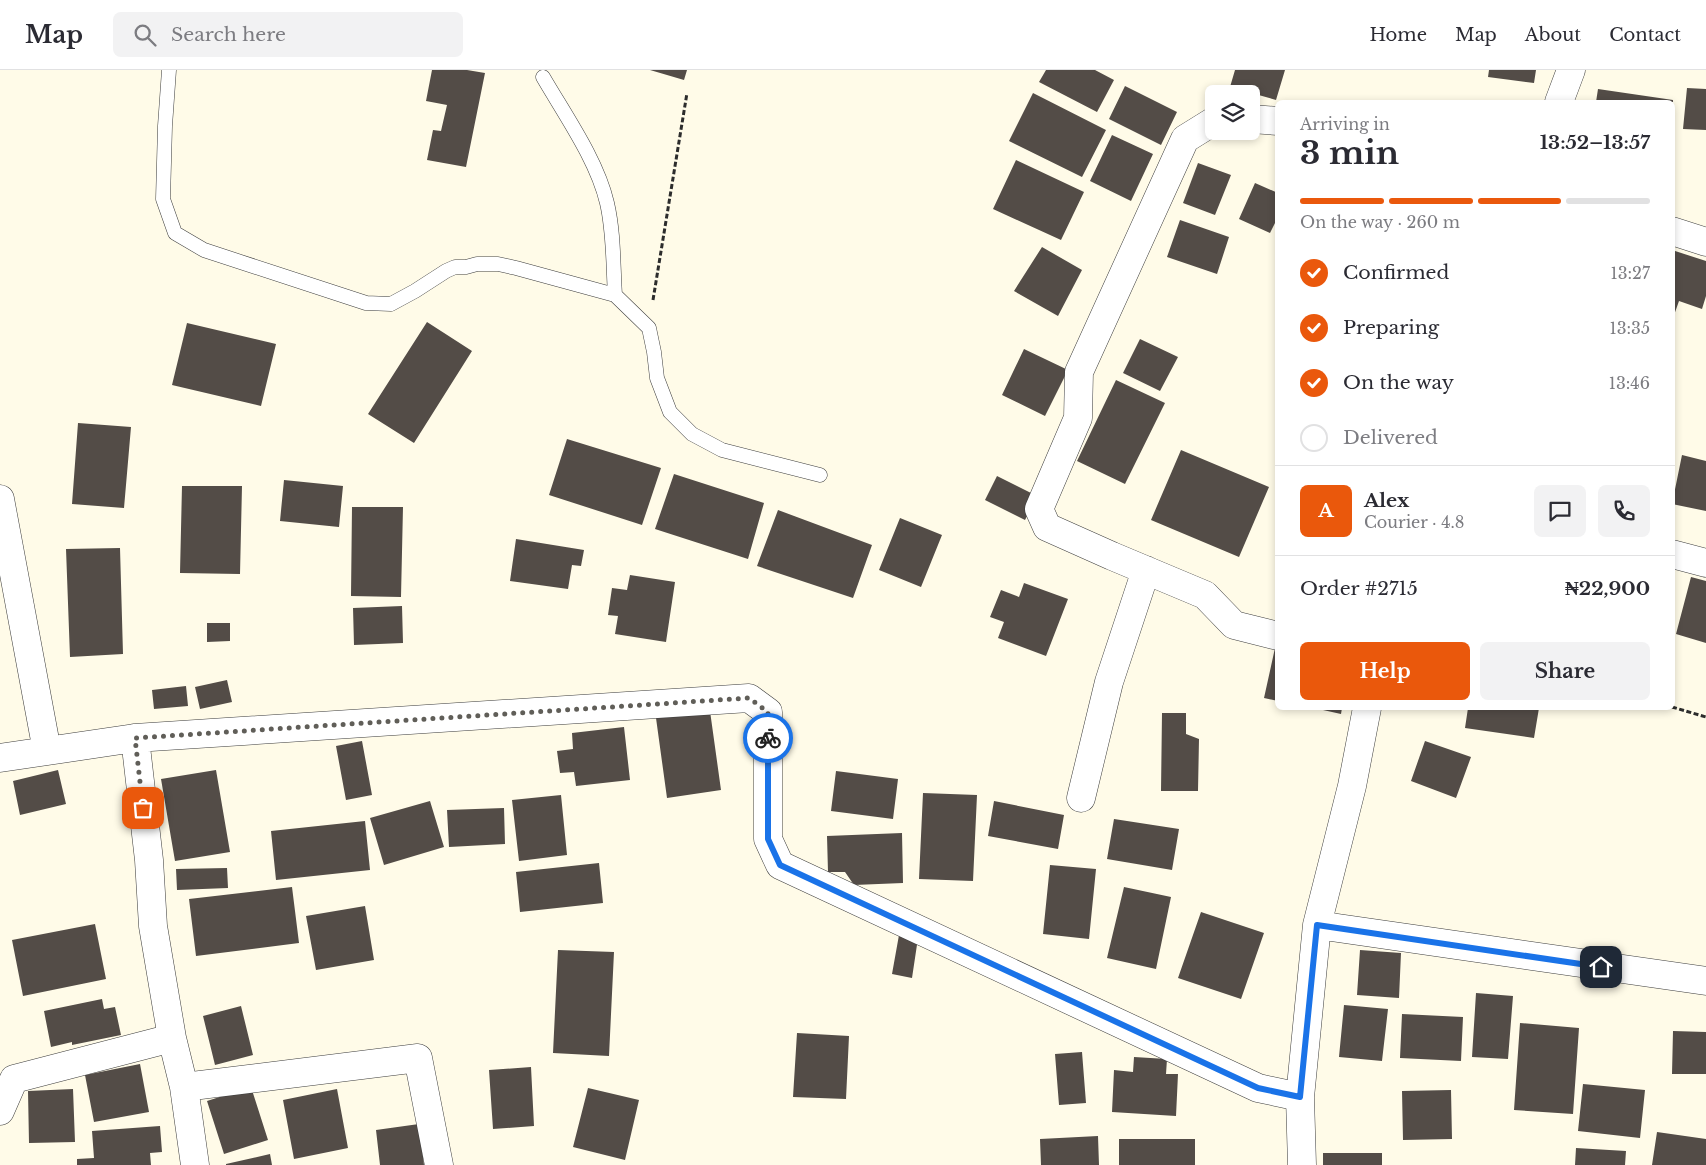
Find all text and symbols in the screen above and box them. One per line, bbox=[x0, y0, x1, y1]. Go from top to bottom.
search box bbox=[113, 12, 463, 57]
text: Map bbox=[25, 20, 83, 49]
icon: search bbox=[131, 21, 159, 49]
text: Search here bbox=[171, 23, 286, 46]
text: Home bbox=[1369, 24, 1427, 46]
text: Map bbox=[1455, 24, 1497, 46]
text: About bbox=[1525, 24, 1581, 46]
text: Contact bbox=[1609, 24, 1681, 46]
map controls bbox=[1205, 85, 1260, 140]
button: layers bbox=[1205, 85, 1260, 140]
text: Arriving in bbox=[1300, 114, 1390, 134]
text: 13:52–13:57 bbox=[1540, 131, 1650, 154]
text: 3 min bbox=[1300, 133, 1399, 173]
text: On the way · 260 m bbox=[1300, 212, 1460, 232]
icon: check bbox=[1300, 259, 1328, 287]
text: Confirmed bbox=[1343, 261, 1449, 284]
text: 13:27 bbox=[1611, 263, 1650, 283]
icon: check bbox=[1300, 314, 1328, 342]
text: Preparing bbox=[1343, 316, 1439, 339]
text: 13:35 bbox=[1610, 318, 1650, 338]
icon: check bbox=[1300, 369, 1328, 397]
text: On the way bbox=[1343, 371, 1454, 394]
text: 13:46 bbox=[1609, 373, 1650, 393]
text: Delivered bbox=[1343, 426, 1438, 449]
button: chat bbox=[1534, 485, 1586, 537]
button: phone bbox=[1598, 485, 1650, 537]
text: Alex bbox=[1364, 489, 1409, 512]
text: A bbox=[1318, 499, 1334, 522]
text: Courier · 4.8 bbox=[1364, 512, 1465, 532]
text: Order #2715 bbox=[1300, 577, 1418, 600]
text: ₦22,900 bbox=[1565, 577, 1650, 600]
button: Help bbox=[1300, 642, 1470, 700]
button: Share bbox=[1480, 642, 1650, 700]
courier bbox=[743, 713, 793, 763]
icon: bike bbox=[754, 724, 782, 752]
pin bbox=[122, 787, 164, 829]
icon: bag bbox=[129, 794, 157, 822]
pin bbox=[1580, 946, 1622, 988]
icon: home bbox=[1587, 953, 1615, 981]

